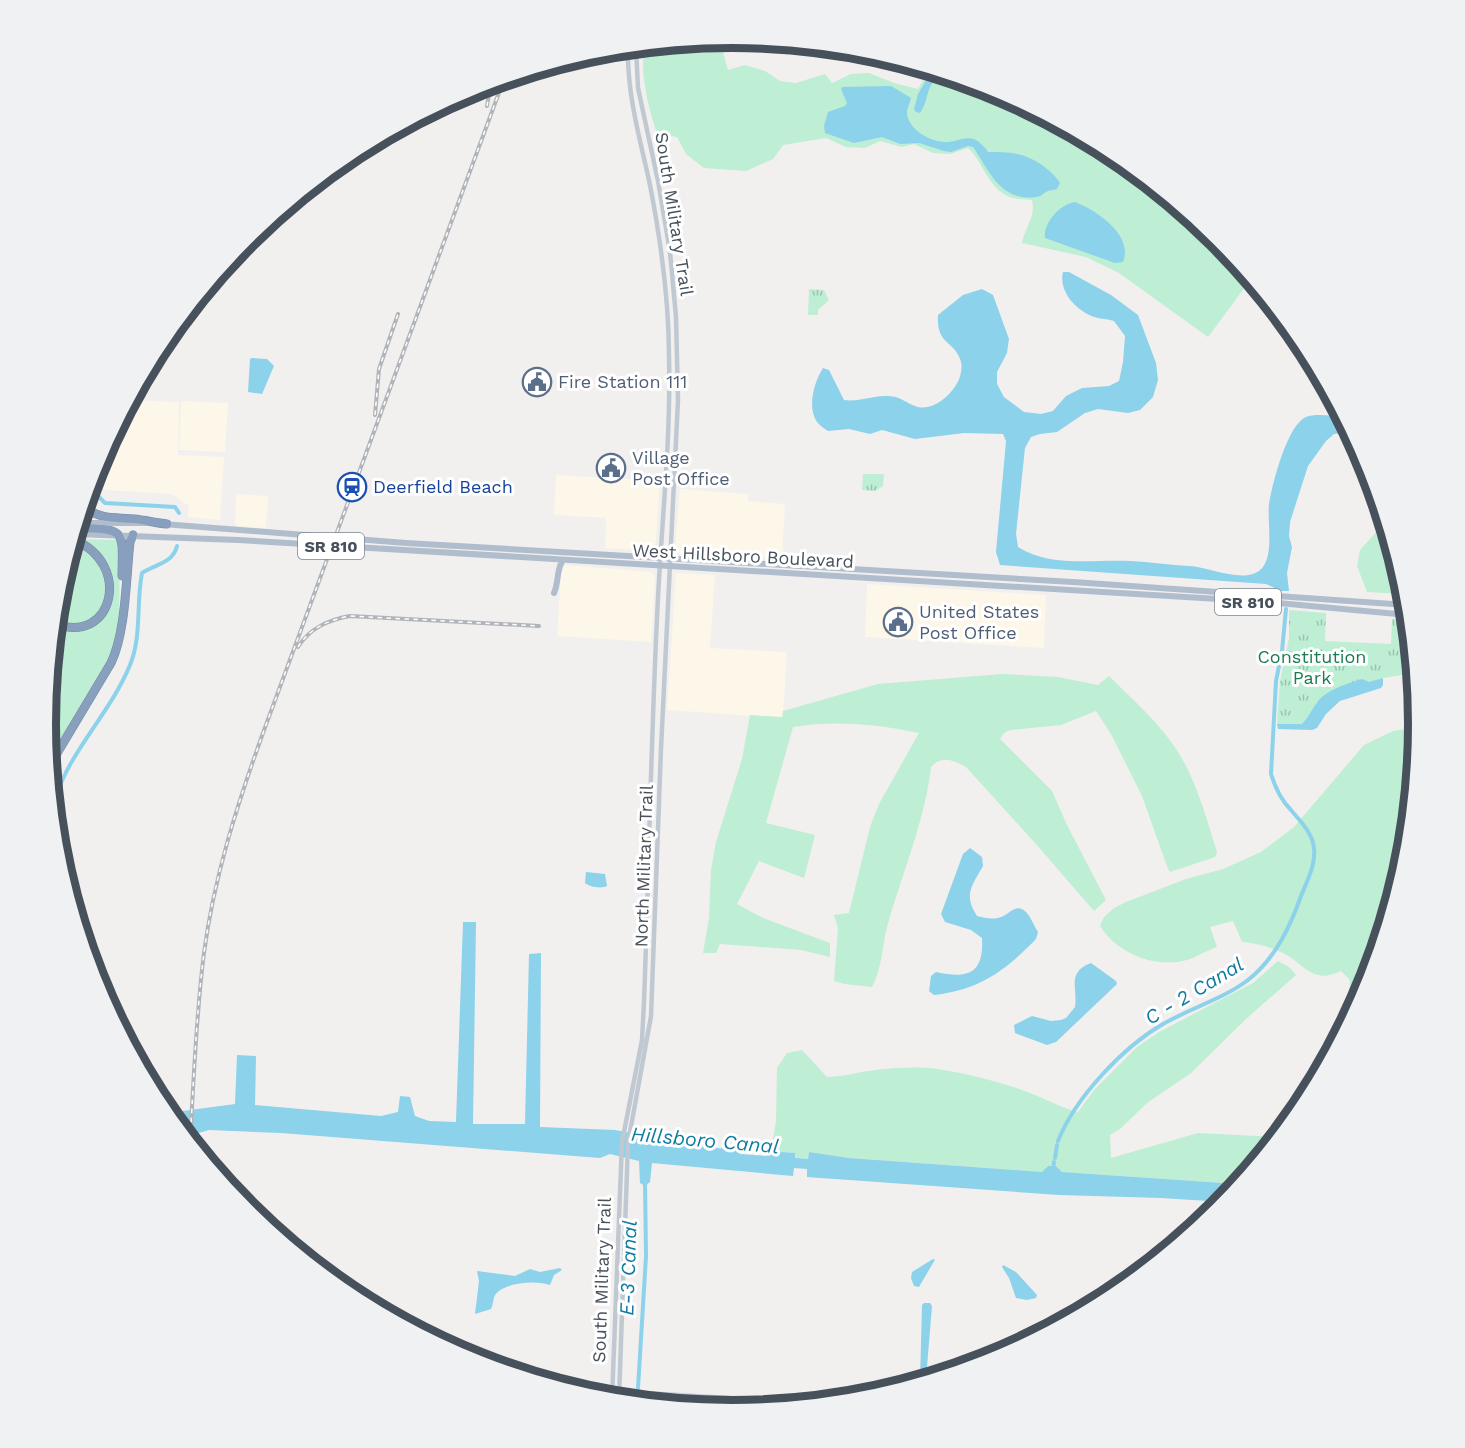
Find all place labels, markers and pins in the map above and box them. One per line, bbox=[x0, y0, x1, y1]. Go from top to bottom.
public building icon: Fire Station 111 bbox=[521, 366, 553, 398]
place label: Fire Station 111 bbox=[558, 371, 687, 392]
place label: Village Post Office bbox=[632, 447, 730, 489]
public building icon: Village Post Office bbox=[595, 452, 627, 484]
station icon: Deerfield Beach bbox=[336, 471, 368, 503]
place label: Deerfield Beach bbox=[373, 476, 513, 497]
place label: United States Post Office bbox=[919, 601, 1039, 643]
public building icon: United States Post Office bbox=[882, 606, 914, 638]

